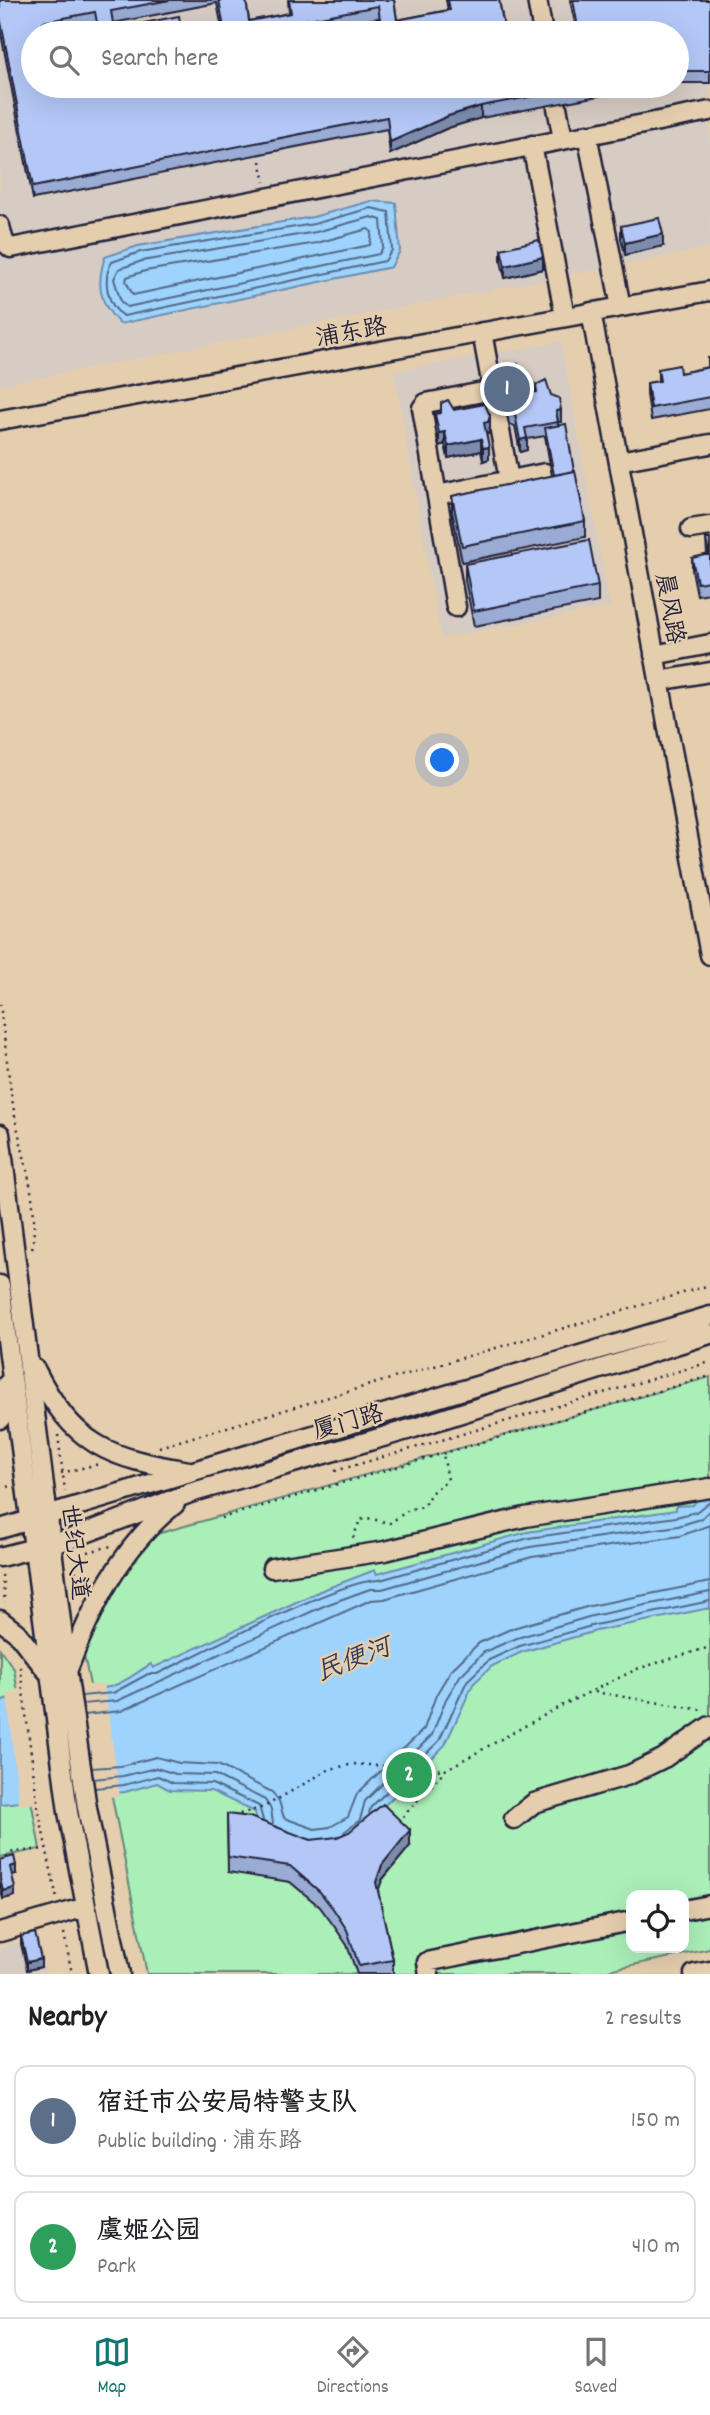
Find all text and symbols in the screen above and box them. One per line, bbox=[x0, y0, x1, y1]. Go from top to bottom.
search box bbox=[21, 21, 689, 98]
icon: search bbox=[45, 41, 83, 79]
text: Search here bbox=[101, 41, 219, 78]
street label: 浦东路 bbox=[313, 311, 390, 357]
pin: 1 bbox=[484, 363, 530, 415]
street label: 晨风路 bbox=[645, 570, 691, 647]
your location bbox=[425, 743, 459, 777]
street label: 厦门路 bbox=[310, 1398, 388, 1450]
street label: 世纪大道 bbox=[50, 1503, 96, 1602]
water label: 民便河 bbox=[311, 1629, 401, 1693]
pin: 2 bbox=[386, 1749, 432, 1801]
map controls bbox=[626, 1890, 689, 1953]
button: locate bbox=[626, 1890, 689, 1953]
text: Nearby bbox=[28, 1998, 106, 2041]
text: 2 results bbox=[605, 2003, 682, 2036]
text: 宿迁市公安局特警支队 bbox=[97, 2086, 357, 2123]
text: 1 bbox=[50, 2105, 56, 2138]
text: 150 m bbox=[631, 2105, 680, 2138]
text: Public building · 浦东路 bbox=[97, 2126, 302, 2159]
text: 虞姬公园 bbox=[97, 2214, 201, 2251]
text: 2 bbox=[48, 2231, 58, 2264]
text: 410 m bbox=[632, 2231, 680, 2264]
text: Park bbox=[97, 2251, 136, 2284]
tab: Map bbox=[93, 2333, 131, 2402]
tab: Directions bbox=[317, 2333, 389, 2402]
tab: Saved bbox=[575, 2333, 617, 2402]

